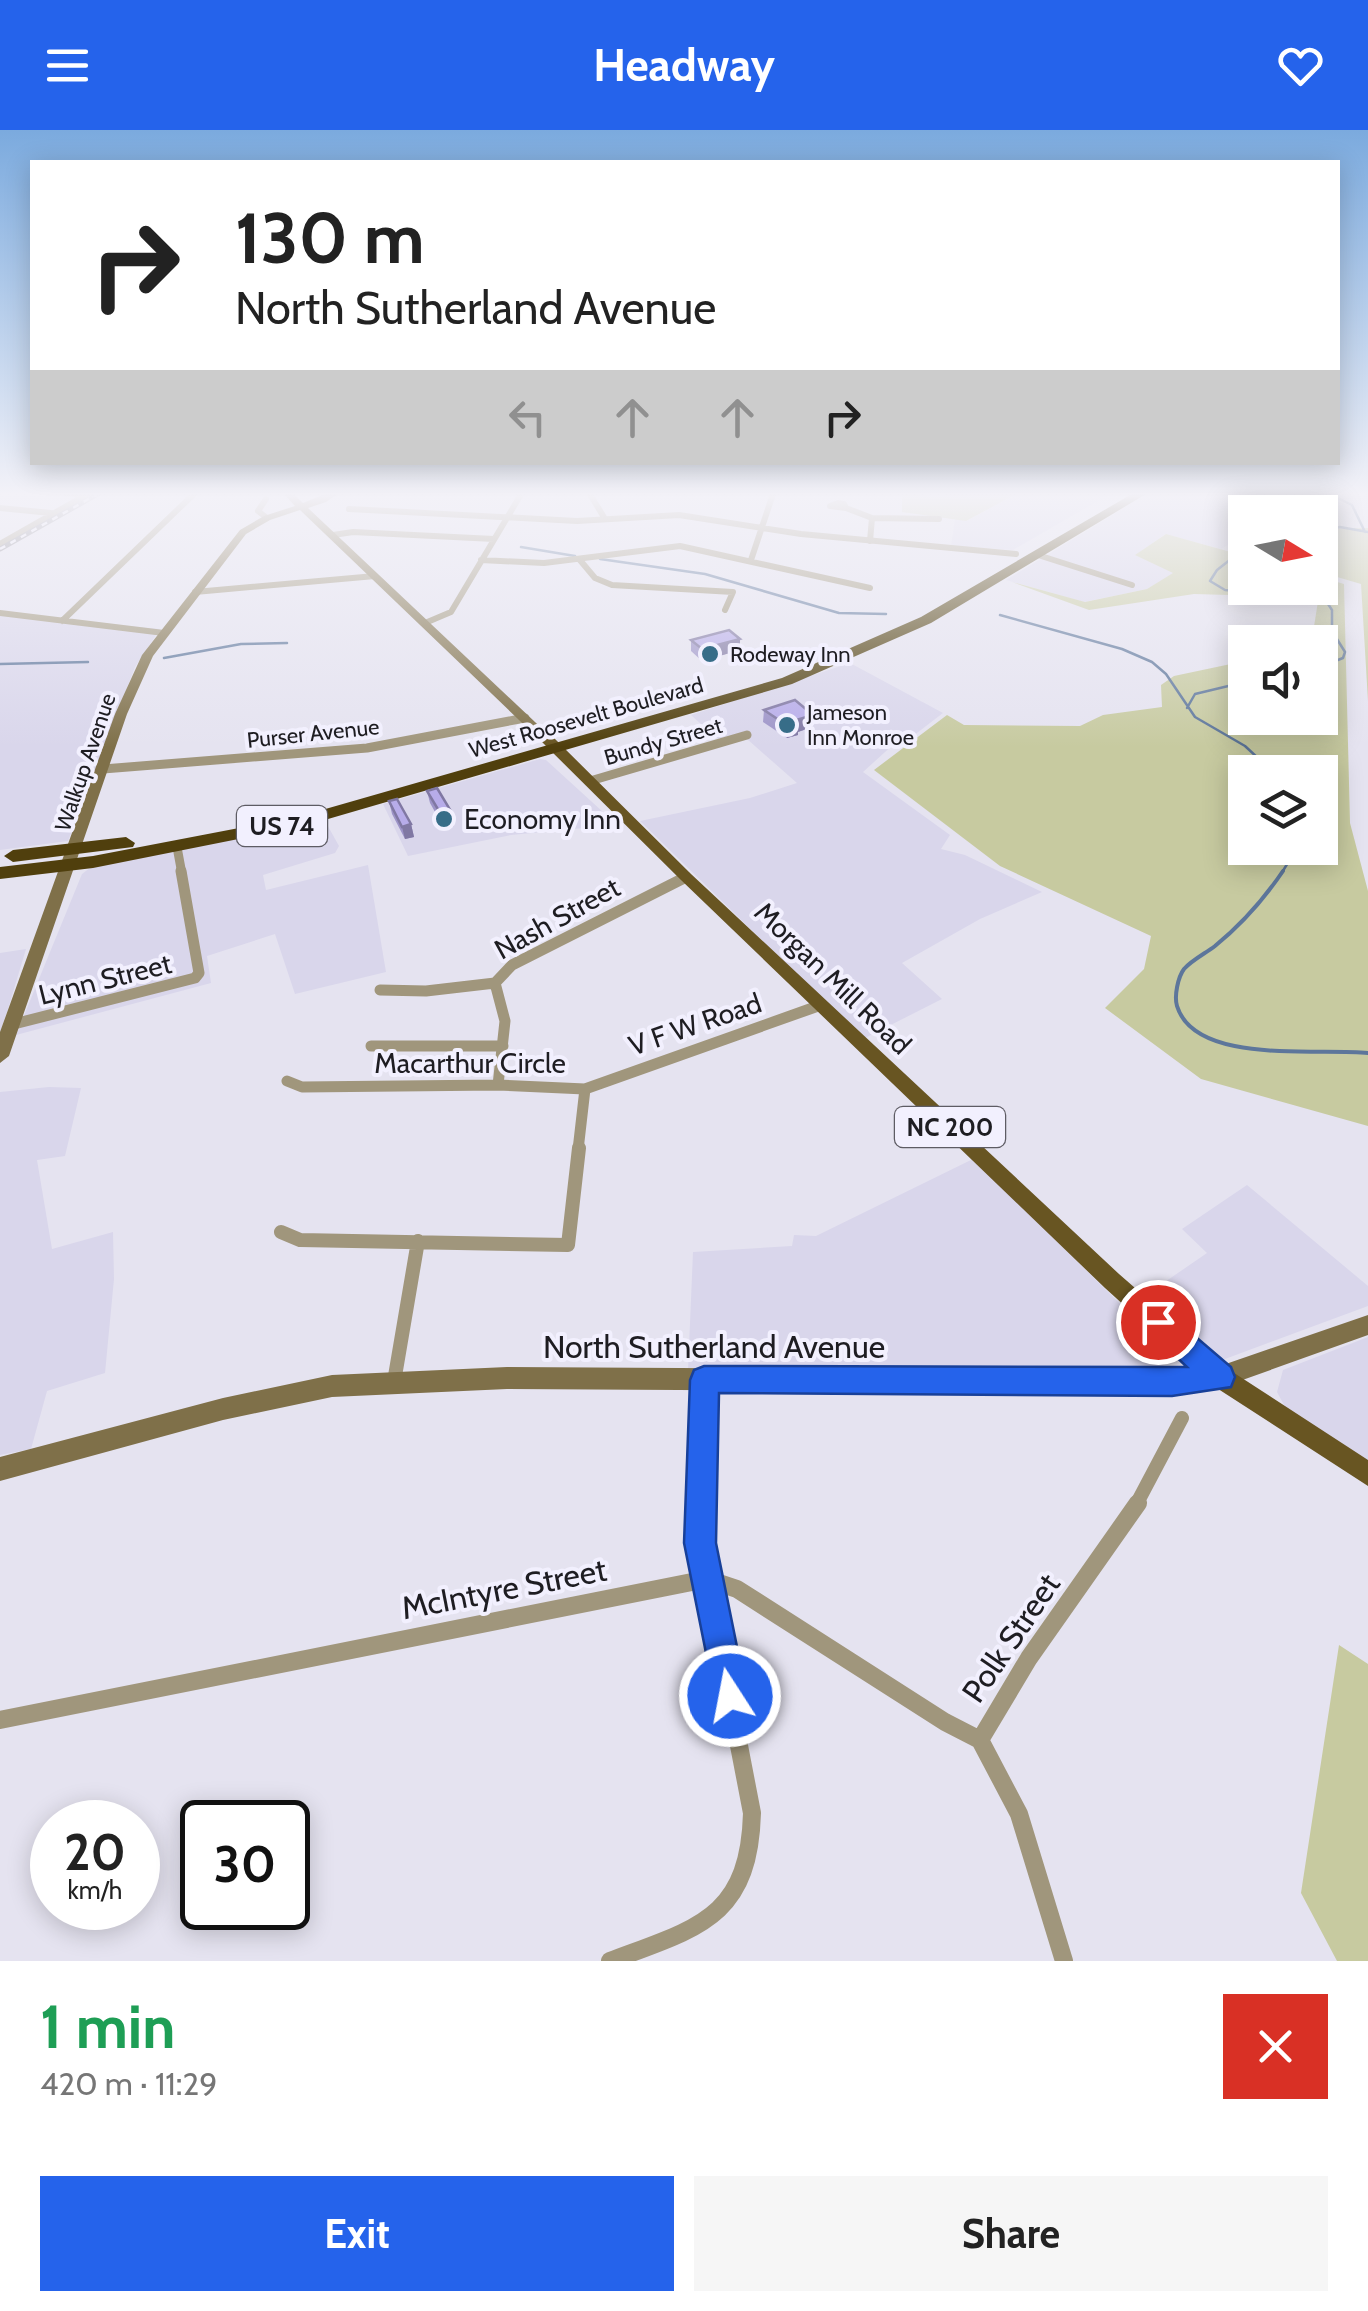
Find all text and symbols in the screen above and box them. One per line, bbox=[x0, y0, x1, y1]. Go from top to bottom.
icon: menu bbox=[40, 38, 95, 93]
text: Headway bbox=[593, 38, 775, 92]
icon: heart bbox=[1273, 38, 1328, 93]
text: 130 m bbox=[235, 195, 425, 281]
icon: right bbox=[70, 200, 200, 330]
text: North Sutherland Avenue bbox=[235, 281, 716, 335]
icon: left bbox=[500, 390, 555, 445]
icon: ahead bbox=[605, 390, 660, 445]
icon: ahead bbox=[710, 390, 765, 445]
icon: right bbox=[815, 390, 870, 445]
north arrow bbox=[1228, 495, 1338, 605]
map controls bbox=[1228, 495, 1338, 865]
button: sound bbox=[1228, 625, 1338, 735]
place label: Rodeway Inn bbox=[730, 641, 850, 668]
marker: Rodeway Inn bbox=[699, 643, 721, 665]
street label: West Roosevelt Boulevard bbox=[466, 671, 706, 764]
street label: Walkup Avenue bbox=[49, 690, 122, 835]
place label: Jameson Inn Monroe bbox=[806, 699, 914, 751]
street label: Bundy Street bbox=[601, 712, 726, 771]
street label: Purser Avenue bbox=[246, 713, 381, 754]
marker: Jameson Inn Monroe bbox=[776, 714, 798, 736]
button: layers bbox=[1228, 755, 1338, 865]
place label: Economy Inn bbox=[464, 802, 621, 836]
road number: US 74 bbox=[237, 806, 327, 846]
marker: Economy Inn bbox=[433, 808, 455, 830]
street label: Nash Street bbox=[488, 870, 626, 966]
street label: Morgan Mill Road bbox=[748, 895, 918, 1061]
street label: Lynn Street bbox=[35, 946, 175, 1012]
street label: V F W Road bbox=[624, 985, 766, 1063]
street label: Macarthur Circle bbox=[374, 1046, 566, 1080]
road number: NC 200 bbox=[895, 1107, 1005, 1147]
pin bbox=[1116, 1280, 1201, 1365]
icon: arrive bbox=[1131, 1295, 1186, 1350]
street label: North Sutherland Avenue bbox=[543, 1327, 885, 1366]
street label: McIntyre Street bbox=[398, 1550, 610, 1627]
street label: Polk Street bbox=[953, 1566, 1068, 1709]
position arrow bbox=[678, 1644, 782, 1748]
speed limit sign: 30 bbox=[180, 1800, 310, 1930]
text: 20 bbox=[64, 1822, 126, 1883]
text: km/h bbox=[68, 1875, 122, 1905]
text: 1 min bbox=[40, 1990, 175, 2063]
button: close bbox=[1223, 1994, 1328, 2099]
text: 420 m · 11:29 bbox=[40, 2064, 217, 2103]
button: Exit bbox=[40, 2176, 674, 2291]
button: Share bbox=[694, 2176, 1328, 2291]

